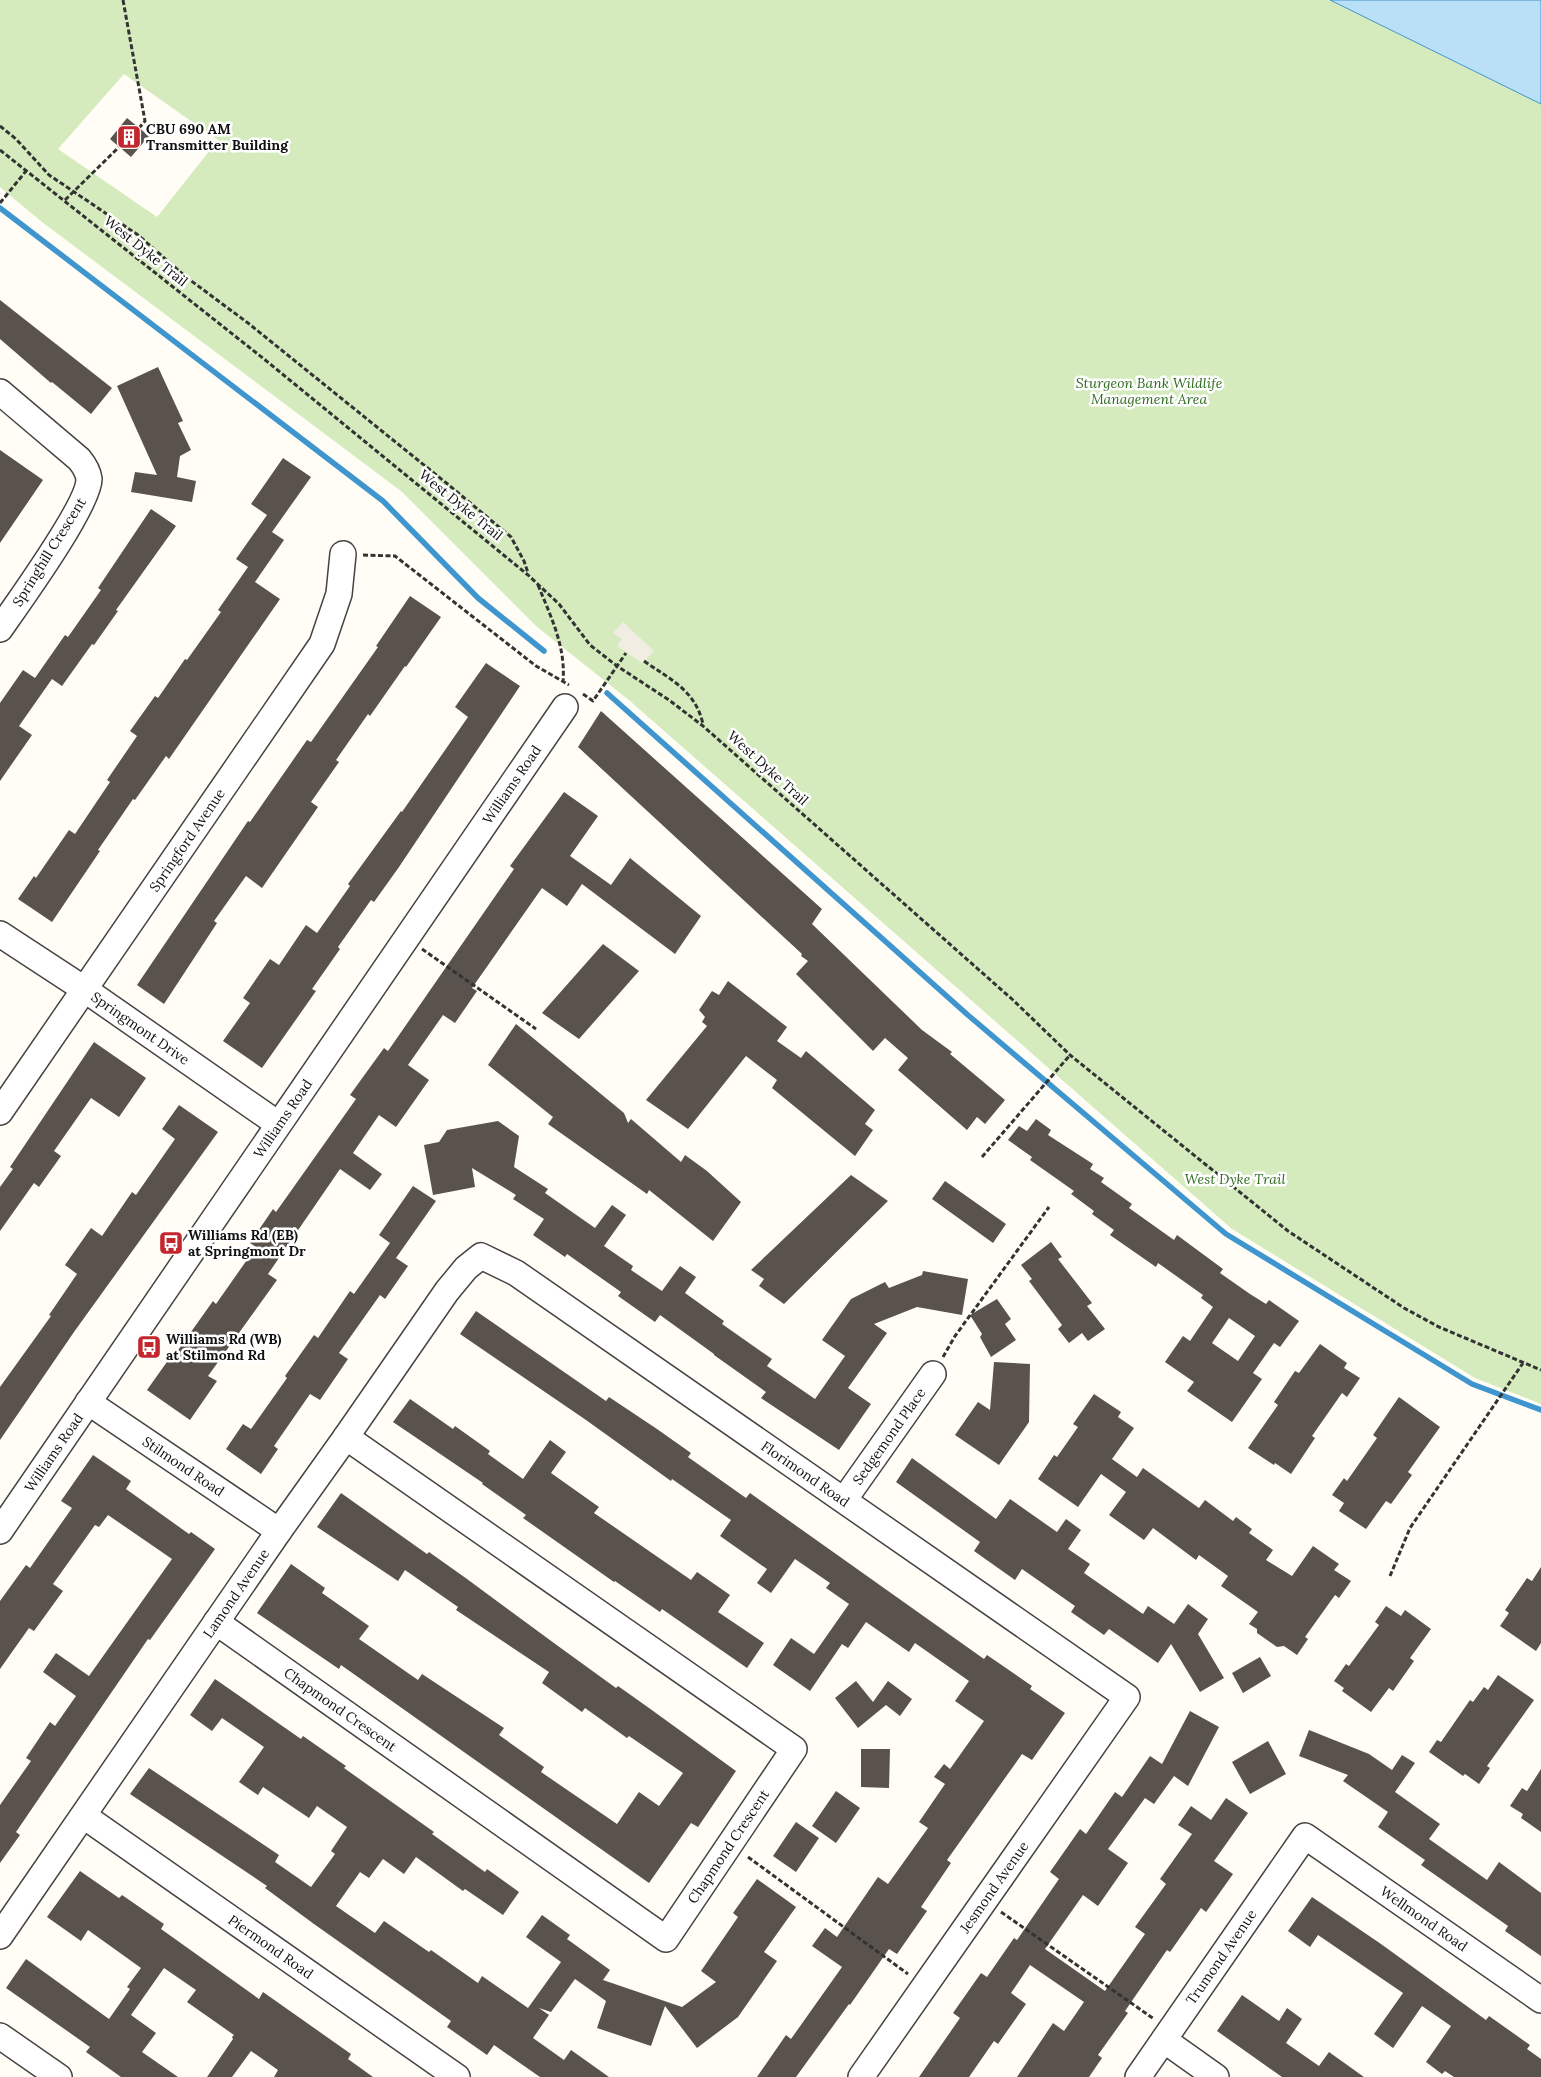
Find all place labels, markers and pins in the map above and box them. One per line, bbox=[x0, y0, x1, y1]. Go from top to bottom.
place label: CBU 690 AM Transmitter Building bbox=[146, 120, 289, 154]
building icon: CBU 690 AM Transmitter Building bbox=[116, 124, 142, 150]
place label: Williams Rd (EB) at Springmont Dr bbox=[188, 1226, 306, 1260]
bus stop icon: Williams Rd (EB) at Springmont Dr bbox=[158, 1230, 184, 1256]
place label: Williams Rd (WB) at Stilmond Rd bbox=[166, 1330, 281, 1364]
bus stop icon: Williams Rd (WB) at Stilmond Rd bbox=[136, 1334, 162, 1360]

